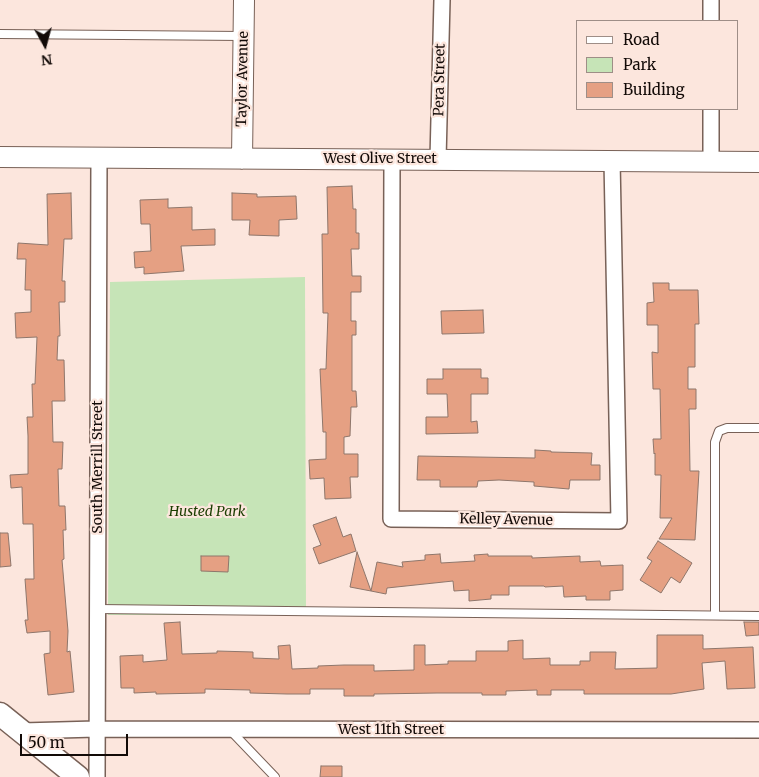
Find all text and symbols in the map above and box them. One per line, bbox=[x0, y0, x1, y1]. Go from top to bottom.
north arrow bbox=[20, 20, 70, 70]
legend bbox=[576, 20, 739, 110]
text: Road bbox=[623, 30, 659, 49]
street label: Taylor Avenue bbox=[234, 31, 252, 127]
street label: Pera Street bbox=[431, 43, 449, 117]
text: N bbox=[40, 50, 53, 69]
text: Park bbox=[623, 55, 656, 74]
text: Building bbox=[623, 80, 685, 99]
street label: West Olive Street bbox=[323, 151, 437, 167]
street label: South Merrill Street bbox=[90, 400, 106, 534]
park label: Husted Park bbox=[169, 504, 245, 520]
street label: Kelley Avenue bbox=[459, 511, 553, 529]
street label: West 11th Street bbox=[338, 722, 444, 738]
scale bar bbox=[22, 724, 130, 756]
text: 50 m bbox=[28, 733, 65, 752]

